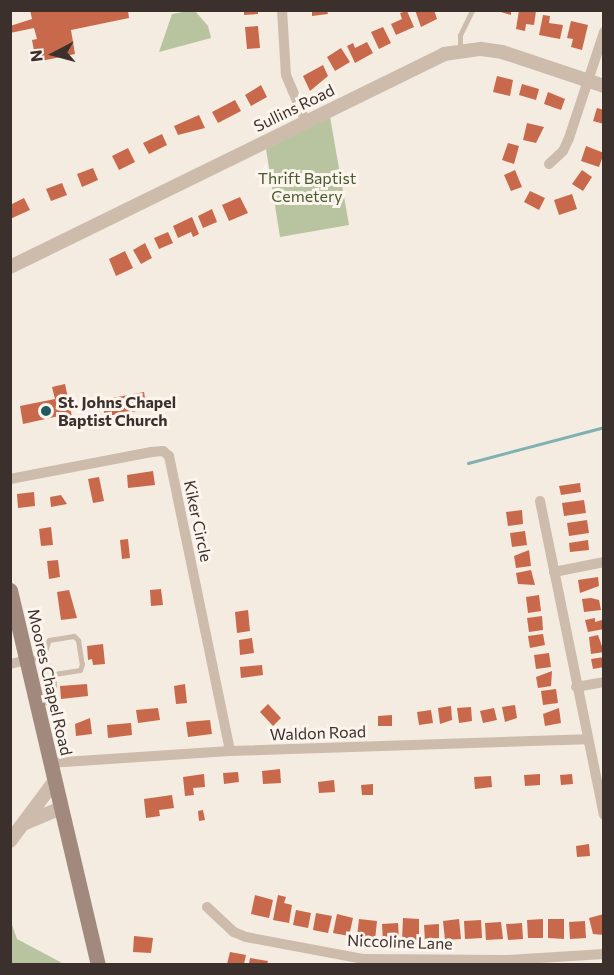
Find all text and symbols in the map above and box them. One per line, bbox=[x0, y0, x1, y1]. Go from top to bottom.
north arrow bbox=[24, 24, 84, 84]
text: N bbox=[26, 49, 46, 63]
street label: Sullins Road bbox=[250, 80, 338, 136]
park label: Thrift Baptist Cemetery bbox=[258, 168, 356, 206]
place label: St. Johns Chapel Baptist Church bbox=[58, 392, 176, 430]
marker: St. Johns Chapel Baptist Church bbox=[39, 404, 53, 418]
street label: Kiker Circle bbox=[180, 479, 216, 563]
street label: Moores Chapel Road bbox=[24, 607, 76, 757]
street label: Waldon Road bbox=[270, 722, 366, 744]
street label: Niccoline Lane bbox=[347, 931, 453, 953]

